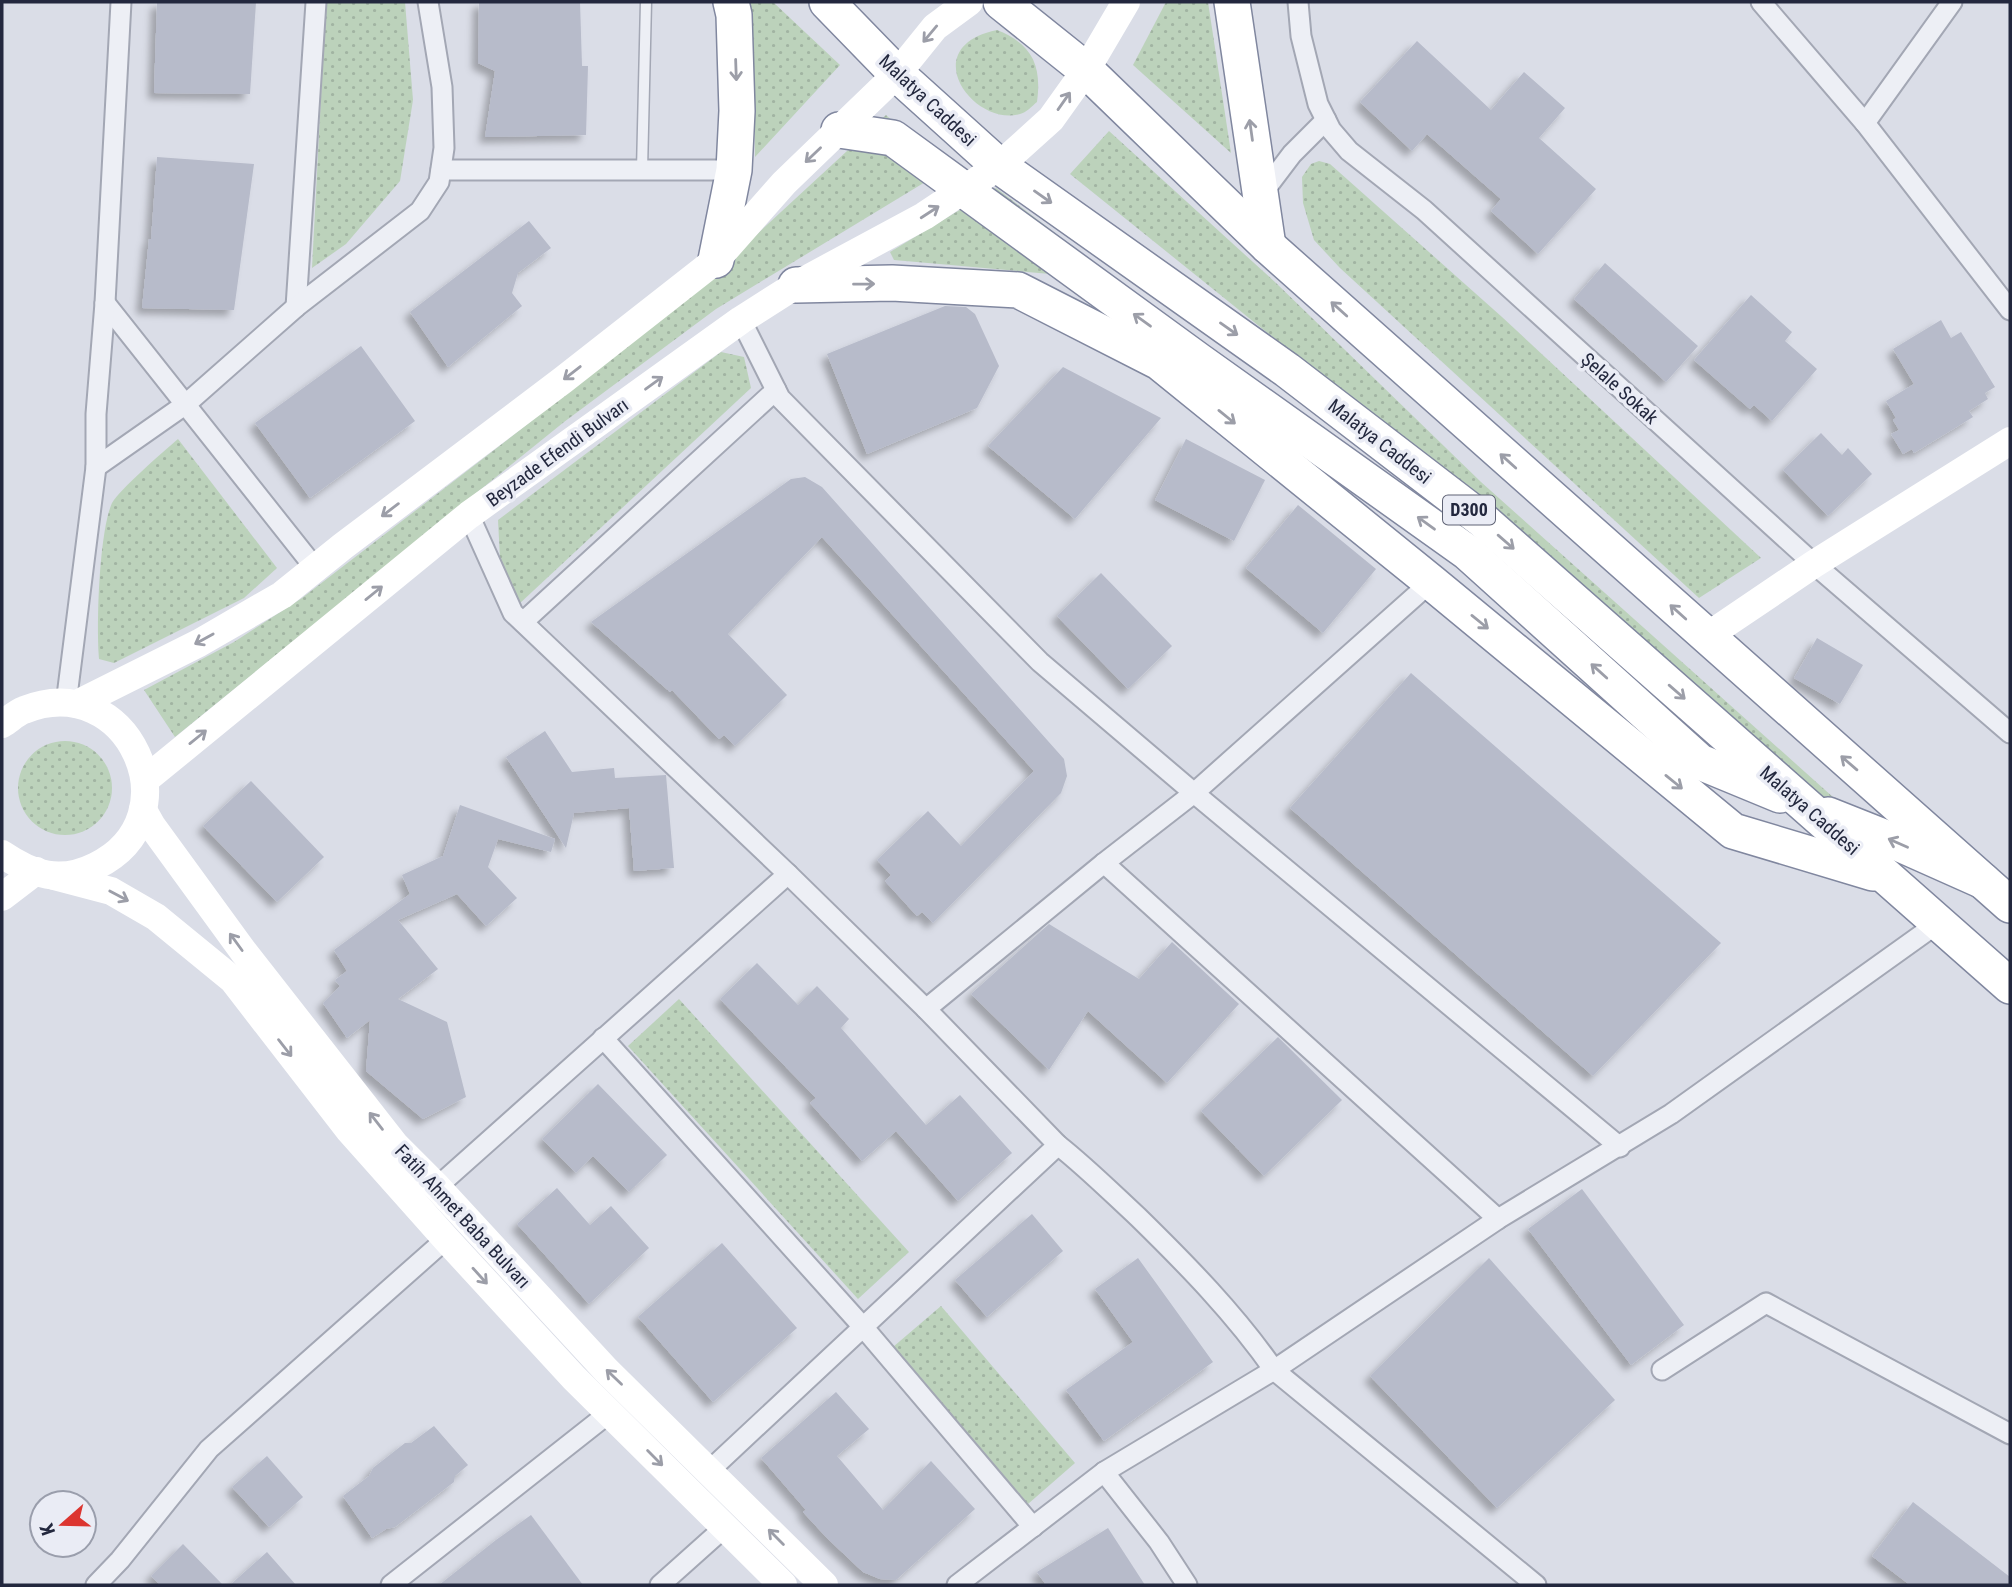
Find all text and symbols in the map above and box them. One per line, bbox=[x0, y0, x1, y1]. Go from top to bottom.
one-way arrow bbox=[922, 25, 938, 43]
street label: Malatya Caddesi bbox=[874, 50, 981, 151]
one-way arrow bbox=[729, 58, 742, 81]
one-way arrow bbox=[1057, 92, 1071, 111]
one-way arrow bbox=[1244, 119, 1257, 142]
one-way arrow bbox=[805, 147, 822, 164]
one-way arrow bbox=[1033, 190, 1052, 204]
one-way arrow bbox=[920, 204, 939, 219]
one-way arrow bbox=[853, 277, 876, 290]
one-way arrow bbox=[1331, 301, 1348, 318]
one-way arrow bbox=[1133, 312, 1152, 327]
one-way arrow bbox=[1219, 321, 1238, 336]
street label: Şelale Sokak bbox=[1576, 348, 1663, 429]
one-way arrow bbox=[563, 365, 582, 380]
one-way arrow bbox=[644, 375, 663, 390]
street label: Beyzade Efendi Bulvarı bbox=[482, 393, 633, 512]
street label: Malatya Caddesi bbox=[1324, 394, 1436, 489]
one-way arrow bbox=[1217, 409, 1235, 424]
one-way arrow bbox=[1500, 453, 1518, 469]
road number: D300 bbox=[1443, 496, 1495, 524]
one-way arrow bbox=[382, 502, 400, 517]
one-way arrow bbox=[1417, 516, 1436, 531]
one-way arrow bbox=[1497, 533, 1514, 550]
one-way arrow bbox=[365, 585, 383, 600]
one-way arrow bbox=[1670, 604, 1687, 621]
one-way arrow bbox=[1470, 614, 1488, 629]
one-way arrow bbox=[194, 633, 215, 646]
one-way arrow bbox=[1590, 663, 1608, 679]
one-way arrow bbox=[1667, 684, 1685, 700]
one-way arrow bbox=[188, 729, 206, 745]
one-way arrow bbox=[1840, 755, 1858, 771]
street label: Malatya Caddesi bbox=[1755, 761, 1864, 860]
one-way arrow bbox=[1665, 774, 1683, 790]
one-way arrow bbox=[1888, 836, 1909, 849]
one-way arrow bbox=[108, 889, 128, 903]
one-way arrow bbox=[229, 933, 243, 952]
one-way arrow bbox=[277, 1038, 292, 1056]
one-way arrow bbox=[369, 1112, 384, 1131]
street label: Fatih Ahmet Baba Bulvarı bbox=[390, 1140, 535, 1293]
one-way arrow bbox=[472, 1267, 489, 1284]
one-way arrow bbox=[606, 1369, 623, 1386]
one-way arrow bbox=[646, 1449, 663, 1466]
north arrow bbox=[28, 1489, 98, 1559]
text: K bbox=[35, 1520, 60, 1539]
one-way arrow bbox=[768, 1529, 785, 1546]

